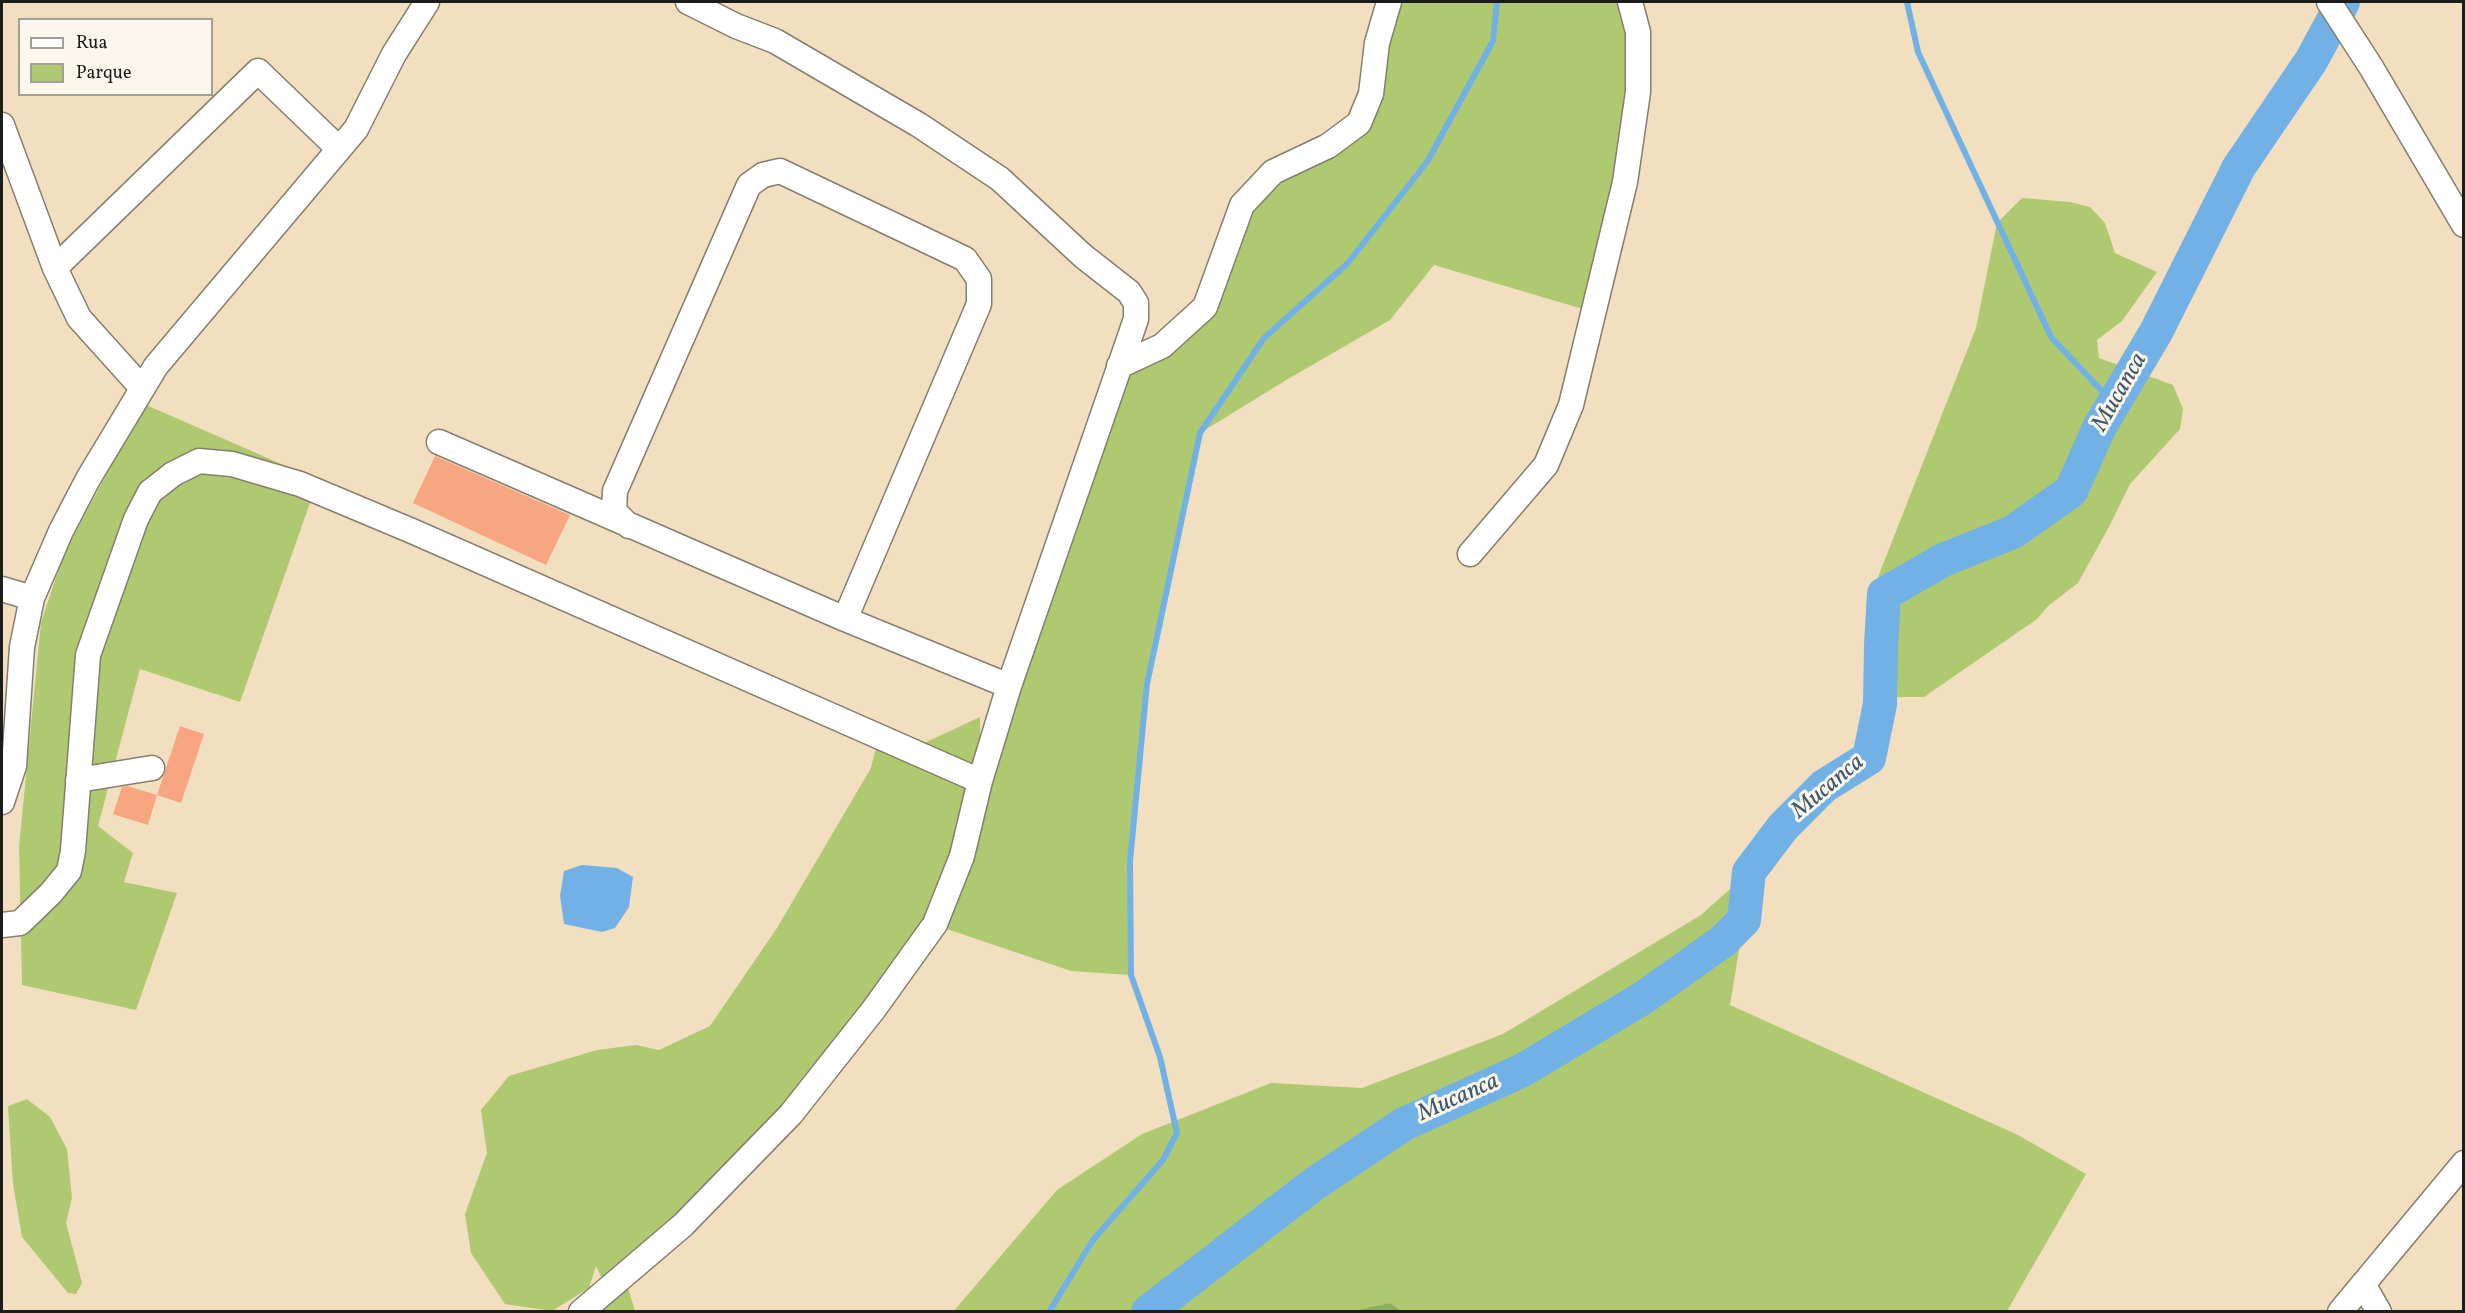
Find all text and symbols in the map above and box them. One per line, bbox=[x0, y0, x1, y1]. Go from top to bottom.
legend bbox=[18, 18, 213, 96]
text: Rua bbox=[76, 31, 107, 56]
text: Parque bbox=[76, 61, 131, 86]
water label: Mucanca bbox=[2087, 349, 2155, 437]
water label: Mucanca bbox=[1787, 749, 1871, 827]
water label: Mucanca bbox=[1414, 1068, 1504, 1130]

